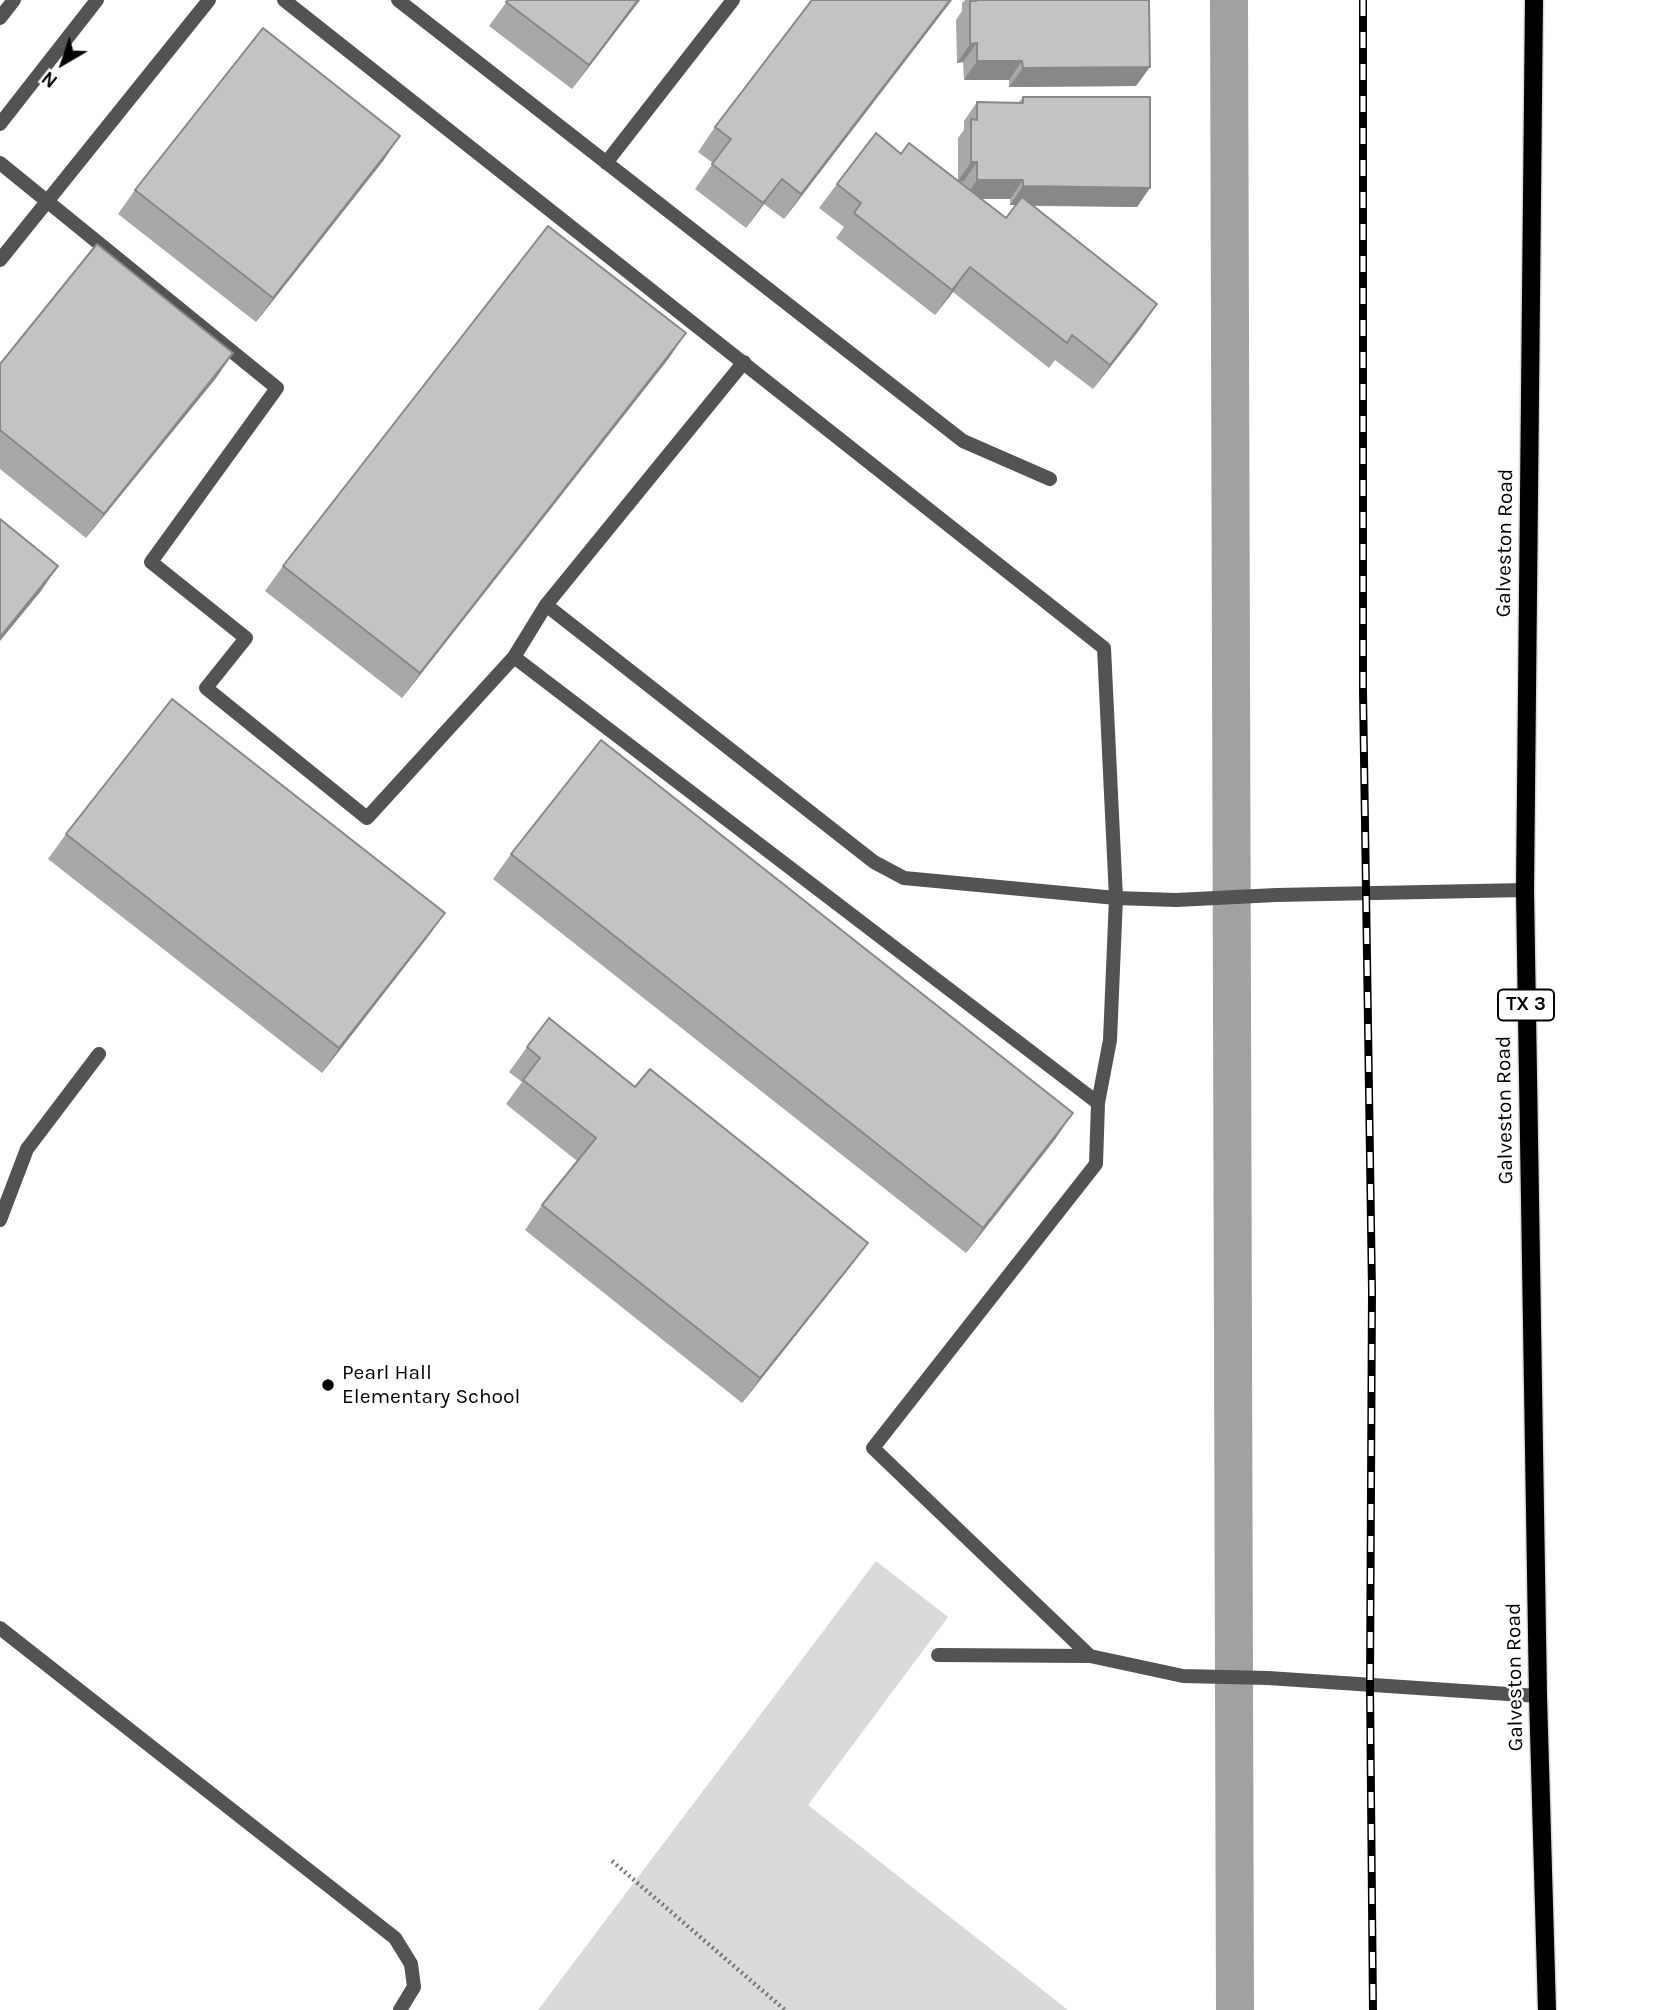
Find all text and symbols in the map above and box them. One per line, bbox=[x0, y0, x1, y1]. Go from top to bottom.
north arrow bbox=[28, 28, 98, 98]
text: N bbox=[38, 66, 62, 92]
street label: Galveston Road bbox=[1491, 468, 1519, 618]
road number: TX 3 bbox=[1498, 990, 1554, 1021]
street label: Galveston Road bbox=[1491, 1035, 1519, 1185]
place label: Pearl Hall Elementary School bbox=[342, 1360, 520, 1410]
marker: Pearl Hall Elementary School bbox=[320, 1377, 336, 1393]
street label: Galveston Road bbox=[1501, 1602, 1529, 1752]

